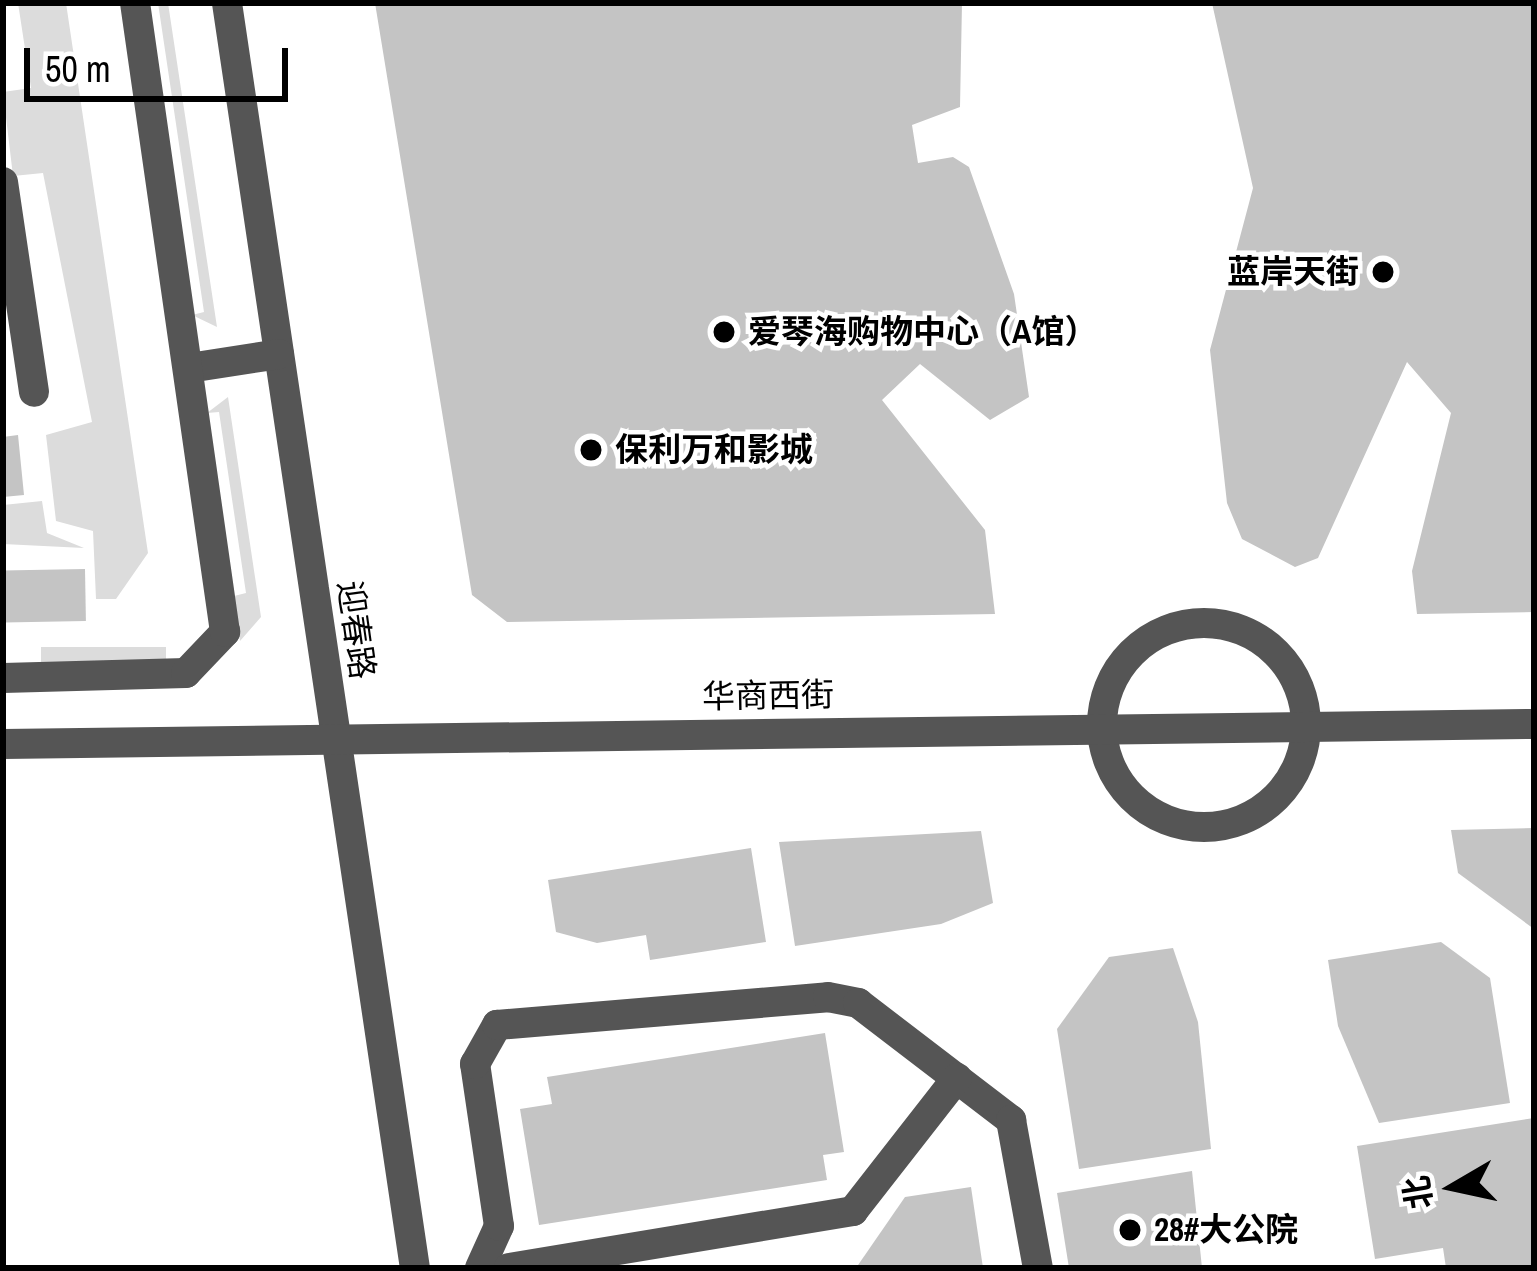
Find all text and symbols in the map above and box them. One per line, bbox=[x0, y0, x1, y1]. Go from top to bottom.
scale bar bbox=[30, 24, 294, 98]
text: 50 m bbox=[45, 45, 111, 93]
place label: 蓝岸天街 bbox=[1227, 252, 1359, 292]
marker: 蓝岸天街 bbox=[1370, 259, 1396, 285]
place label: 爱琴海购物中心（A馆） bbox=[748, 312, 1098, 352]
marker: 爱琴海购物中心（A馆） bbox=[711, 319, 737, 345]
place label: 保利万和影城 bbox=[615, 430, 813, 470]
marker: 保利万和影城 bbox=[578, 437, 604, 463]
street label: 迎春路 bbox=[330, 578, 382, 682]
street label: 华商西街 bbox=[702, 675, 834, 717]
north arrow bbox=[1393, 1127, 1513, 1247]
text: 北 bbox=[1393, 1173, 1442, 1212]
place label: 28#大公院 bbox=[1154, 1210, 1298, 1250]
marker: 28#大公院 bbox=[1117, 1217, 1143, 1243]

